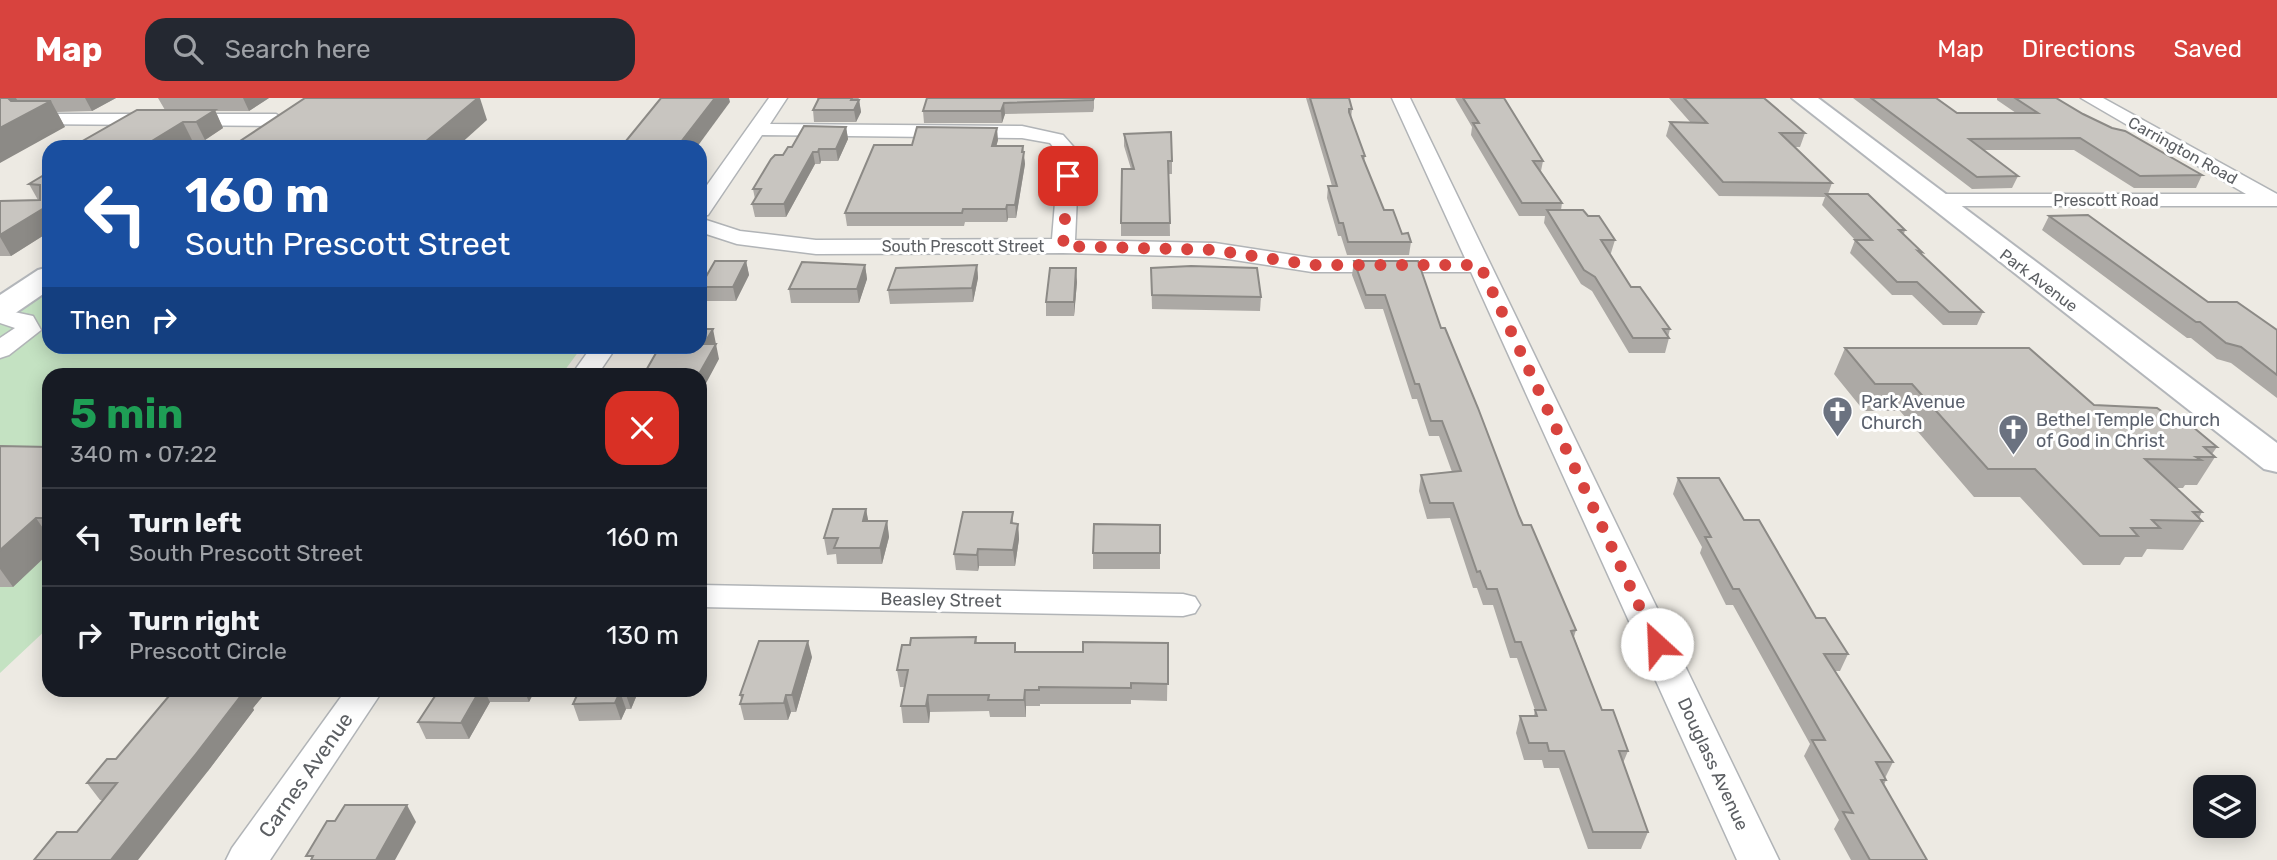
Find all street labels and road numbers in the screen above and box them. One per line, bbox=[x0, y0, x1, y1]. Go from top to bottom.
street label: Carrington Road bbox=[2125, 113, 2241, 188]
street label: Prescott Road bbox=[2053, 191, 2159, 210]
street label: South Prescott Street bbox=[882, 237, 1044, 256]
street label: Park Avenue bbox=[1996, 245, 2081, 316]
street label: Beasley Street bbox=[880, 588, 1002, 612]
street label: Douglass Avenue bbox=[1673, 694, 1753, 834]
street label: Carnes Avenue bbox=[253, 707, 358, 842]

